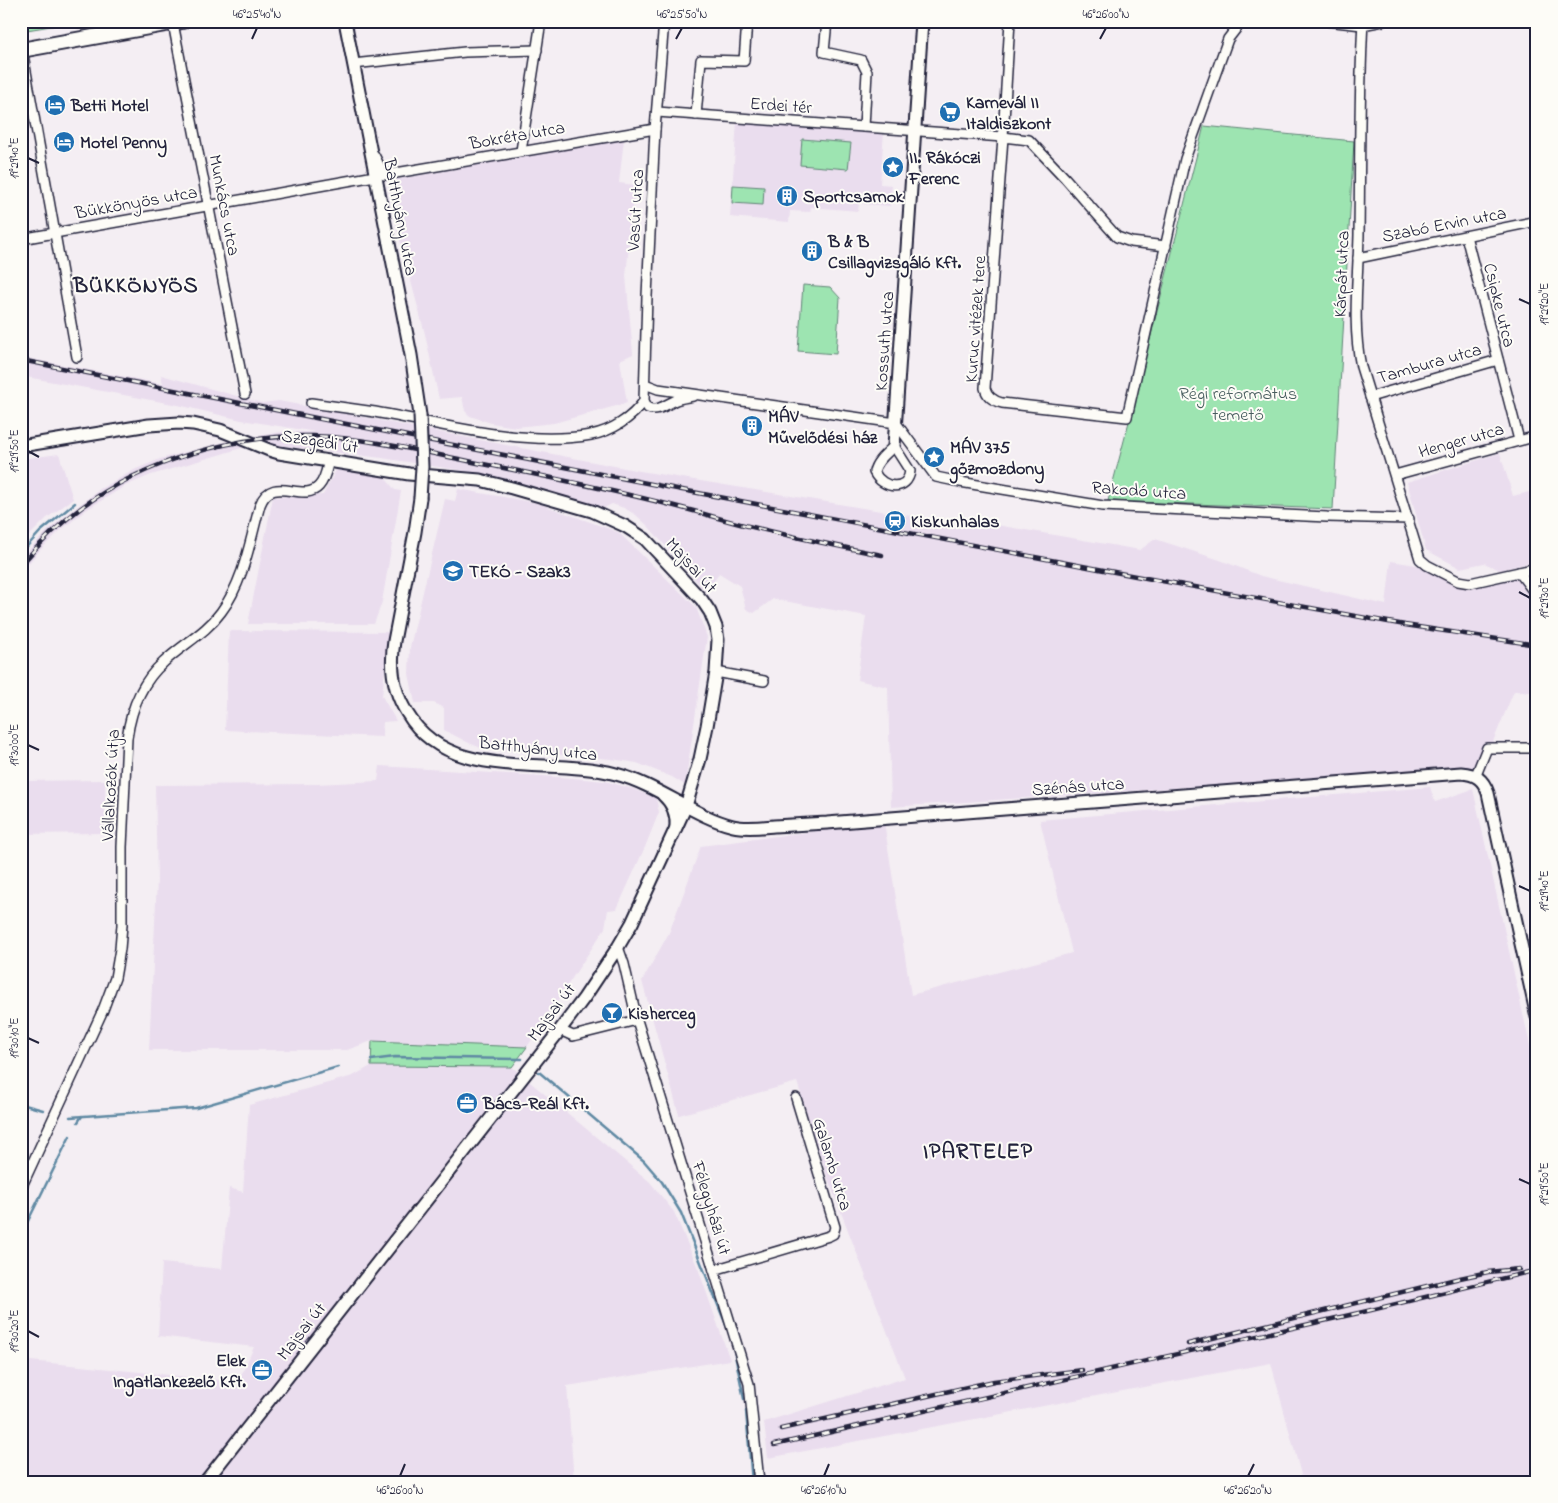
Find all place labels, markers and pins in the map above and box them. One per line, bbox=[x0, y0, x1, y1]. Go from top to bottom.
place label: Karnevál II Italdiszkont bbox=[966, 91, 1052, 138]
hotel icon: Betti Motel bbox=[43, 93, 67, 117]
place label: Betti Motel bbox=[70, 94, 148, 120]
supermarket icon: Karnevál II Italdiszkont bbox=[938, 100, 962, 124]
hotel icon: Motel Penny bbox=[52, 130, 76, 154]
place label: Motel Penny bbox=[80, 131, 167, 158]
place label: II. Rákóczi Ferenc bbox=[908, 146, 981, 193]
place icon: II. Rákóczi Ferenc bbox=[881, 155, 905, 179]
building icon: Sportcsarnok bbox=[775, 184, 799, 208]
place label: Sportcsarnok bbox=[803, 185, 904, 211]
place label: B & B Csillagvizsgáló Kft. bbox=[827, 230, 962, 278]
building icon: B & B Csillagvizsgáló Kft. bbox=[800, 239, 824, 263]
place label: MÁV Művelődési ház bbox=[768, 405, 878, 452]
building icon: MÁV Művelődési ház bbox=[740, 414, 764, 438]
place label: MÁV 375 gőzmozdony bbox=[949, 436, 1044, 484]
place icon: MÁV 375 gőzmozdony bbox=[922, 445, 946, 469]
station icon: Kiskunhalas bbox=[883, 509, 907, 533]
place label: Kiskunhalas bbox=[911, 510, 999, 536]
school or university icon: TEKÓ - Szak3 bbox=[441, 559, 465, 583]
place label: TEKÓ - Szak3 bbox=[469, 560, 571, 586]
bar icon: Kisherceg bbox=[600, 1001, 624, 1025]
place label: Kisherceg bbox=[628, 1002, 695, 1029]
office icon: Bács-Reál Kft. bbox=[455, 1091, 479, 1115]
place label: Bács-Reál Kft. bbox=[482, 1092, 589, 1118]
place label: Elek Ingatlankezelő Kft. bbox=[113, 1349, 247, 1397]
office icon: Elek Ingatlankezelő Kft. bbox=[250, 1358, 274, 1382]

